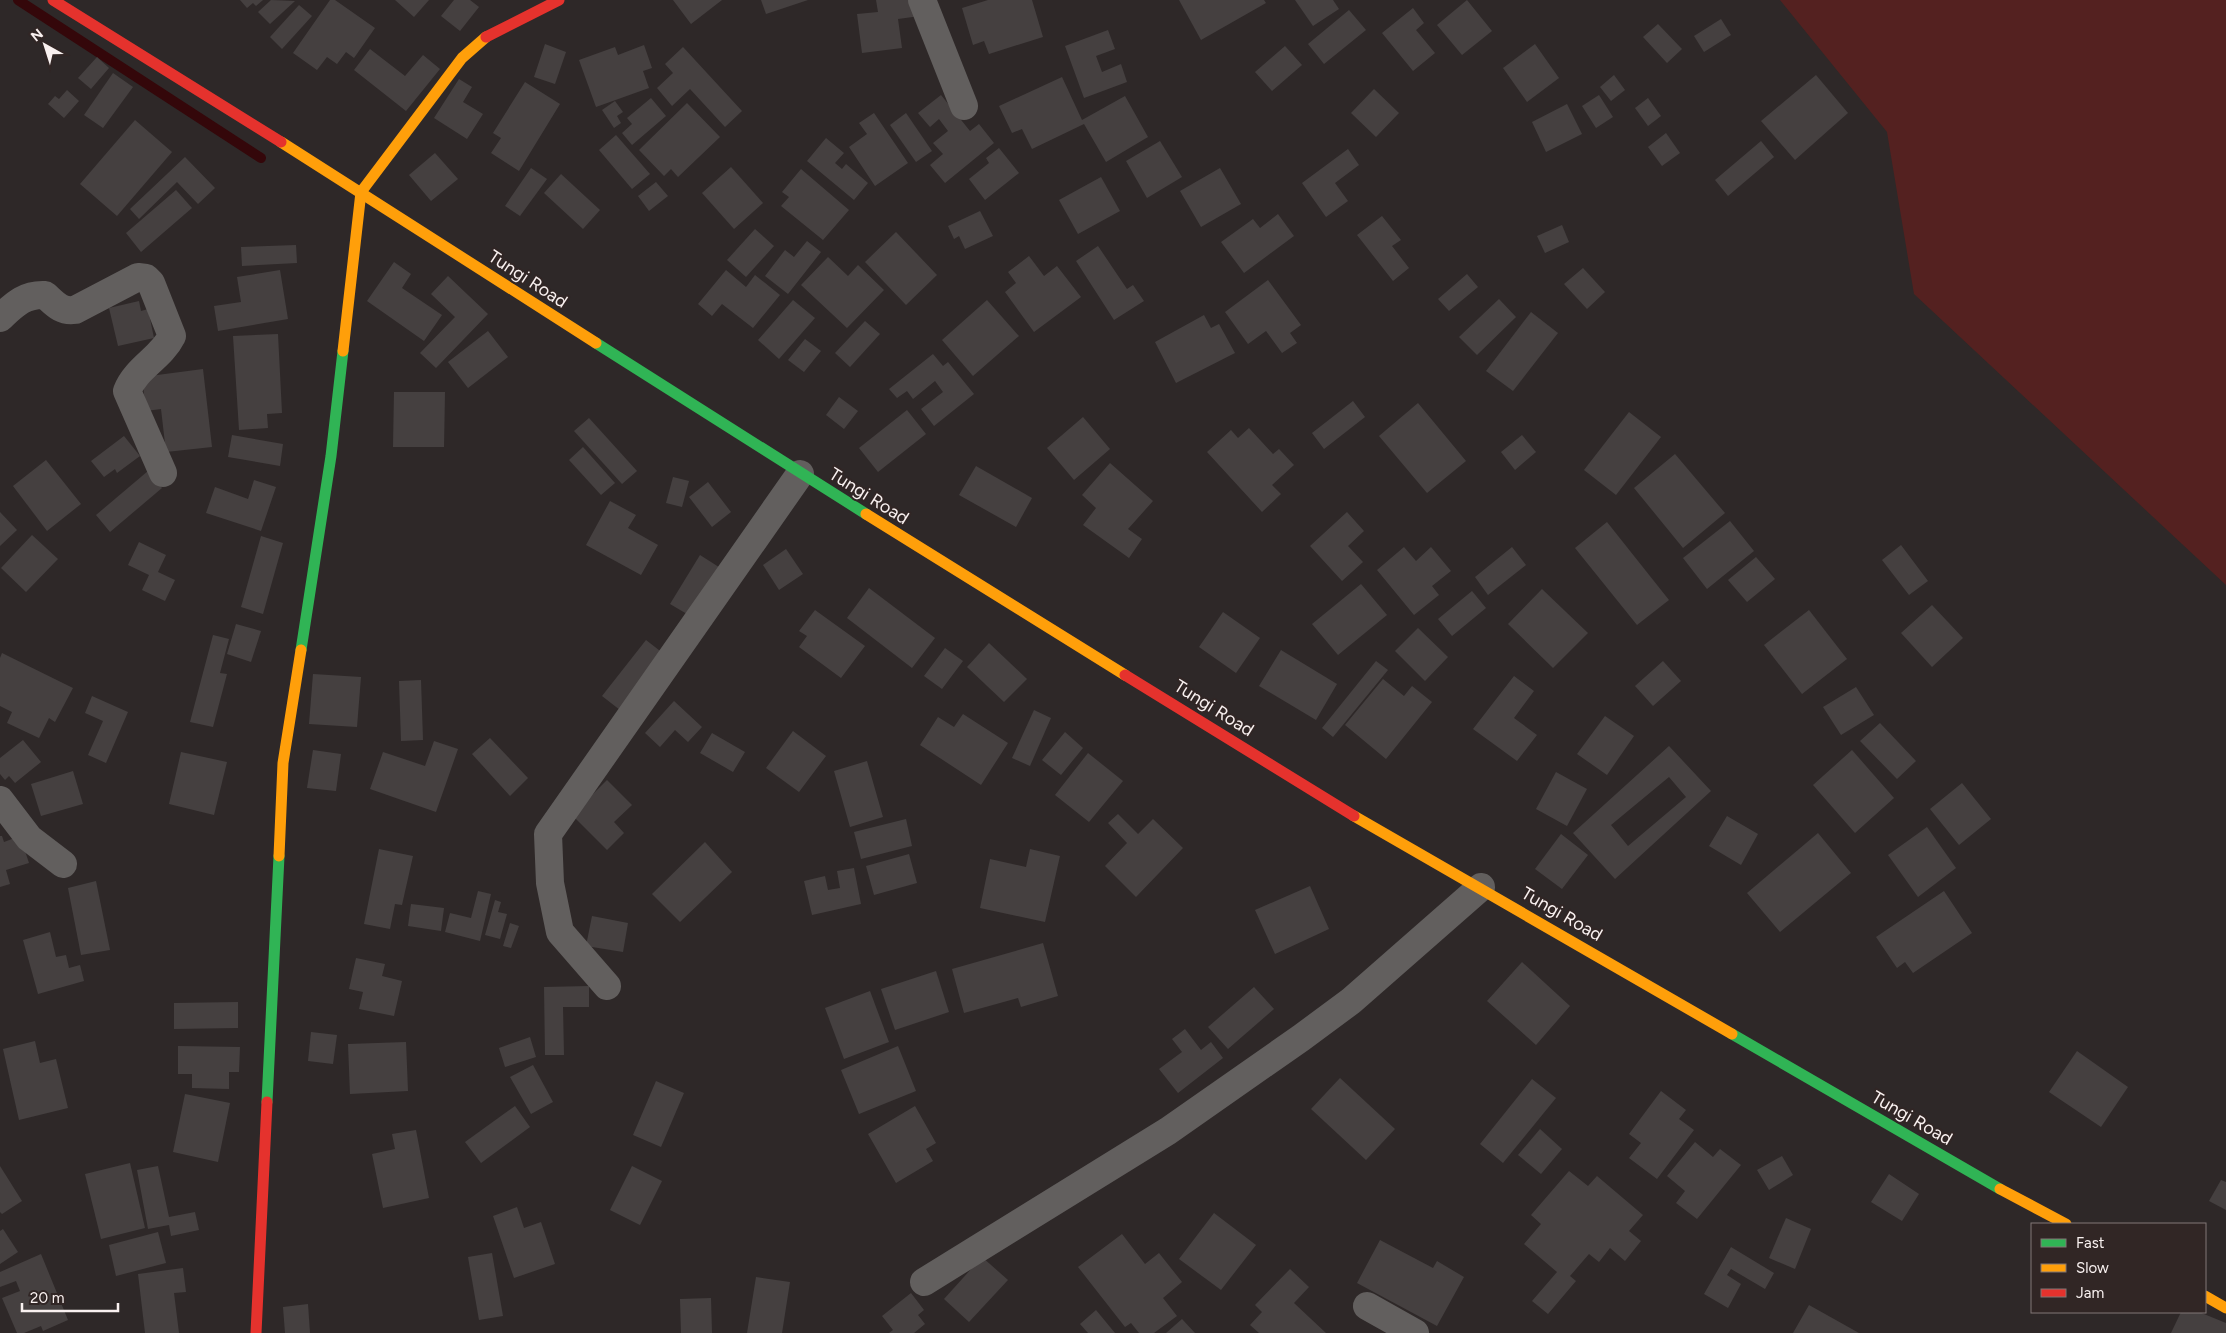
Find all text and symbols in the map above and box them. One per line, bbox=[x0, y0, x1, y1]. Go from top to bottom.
north arrow bbox=[20, 20, 70, 70]
text: N bbox=[28, 25, 47, 45]
street label: Tungi Road bbox=[484, 245, 572, 313]
street label: Tungi Road bbox=[825, 463, 913, 529]
street label: Tungi Road bbox=[1170, 675, 1258, 741]
street label: Tungi Road bbox=[1518, 882, 1606, 946]
street label: Tungi Road bbox=[1868, 1086, 1956, 1150]
legend bbox=[2031, 1223, 2206, 1313]
text: Fast bbox=[2076, 1234, 2105, 1252]
text: Slow bbox=[2076, 1259, 2109, 1277]
scale bar bbox=[22, 1280, 119, 1312]
text: Jam bbox=[2076, 1284, 2104, 1302]
text: 20 m bbox=[30, 1289, 64, 1307]

